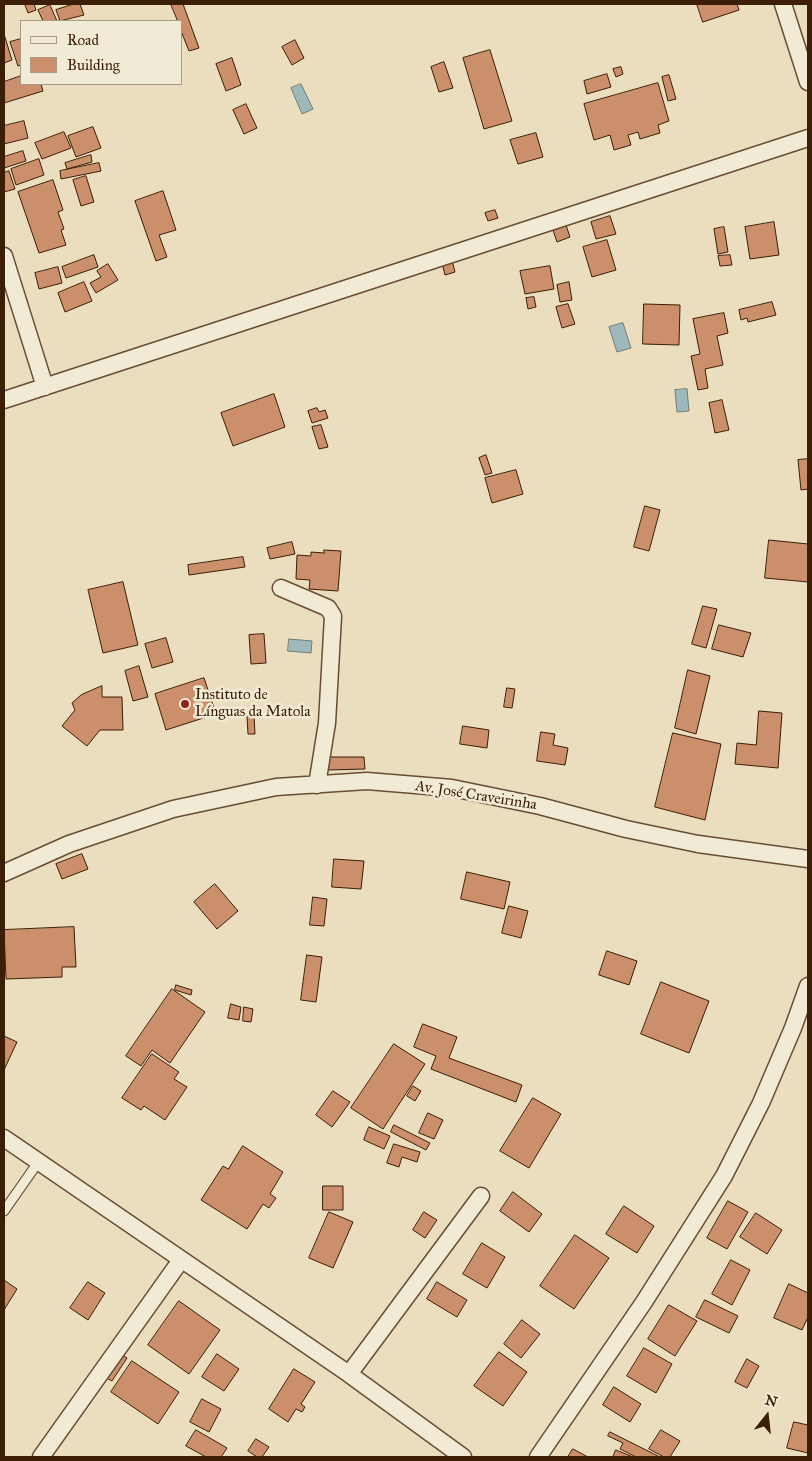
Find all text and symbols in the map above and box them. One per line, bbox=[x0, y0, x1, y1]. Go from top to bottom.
legend bbox=[20, 20, 182, 85]
text: Road bbox=[67, 31, 99, 49]
text: Building bbox=[67, 56, 120, 74]
place label: Instituto de Línguas da Matola bbox=[195, 686, 311, 721]
marker: Instituto de Línguas da Matola bbox=[179, 698, 191, 710]
street label: Av. José Craveirinha bbox=[414, 777, 538, 815]
north arrow bbox=[742, 1391, 792, 1441]
text: N bbox=[763, 1391, 779, 1411]

